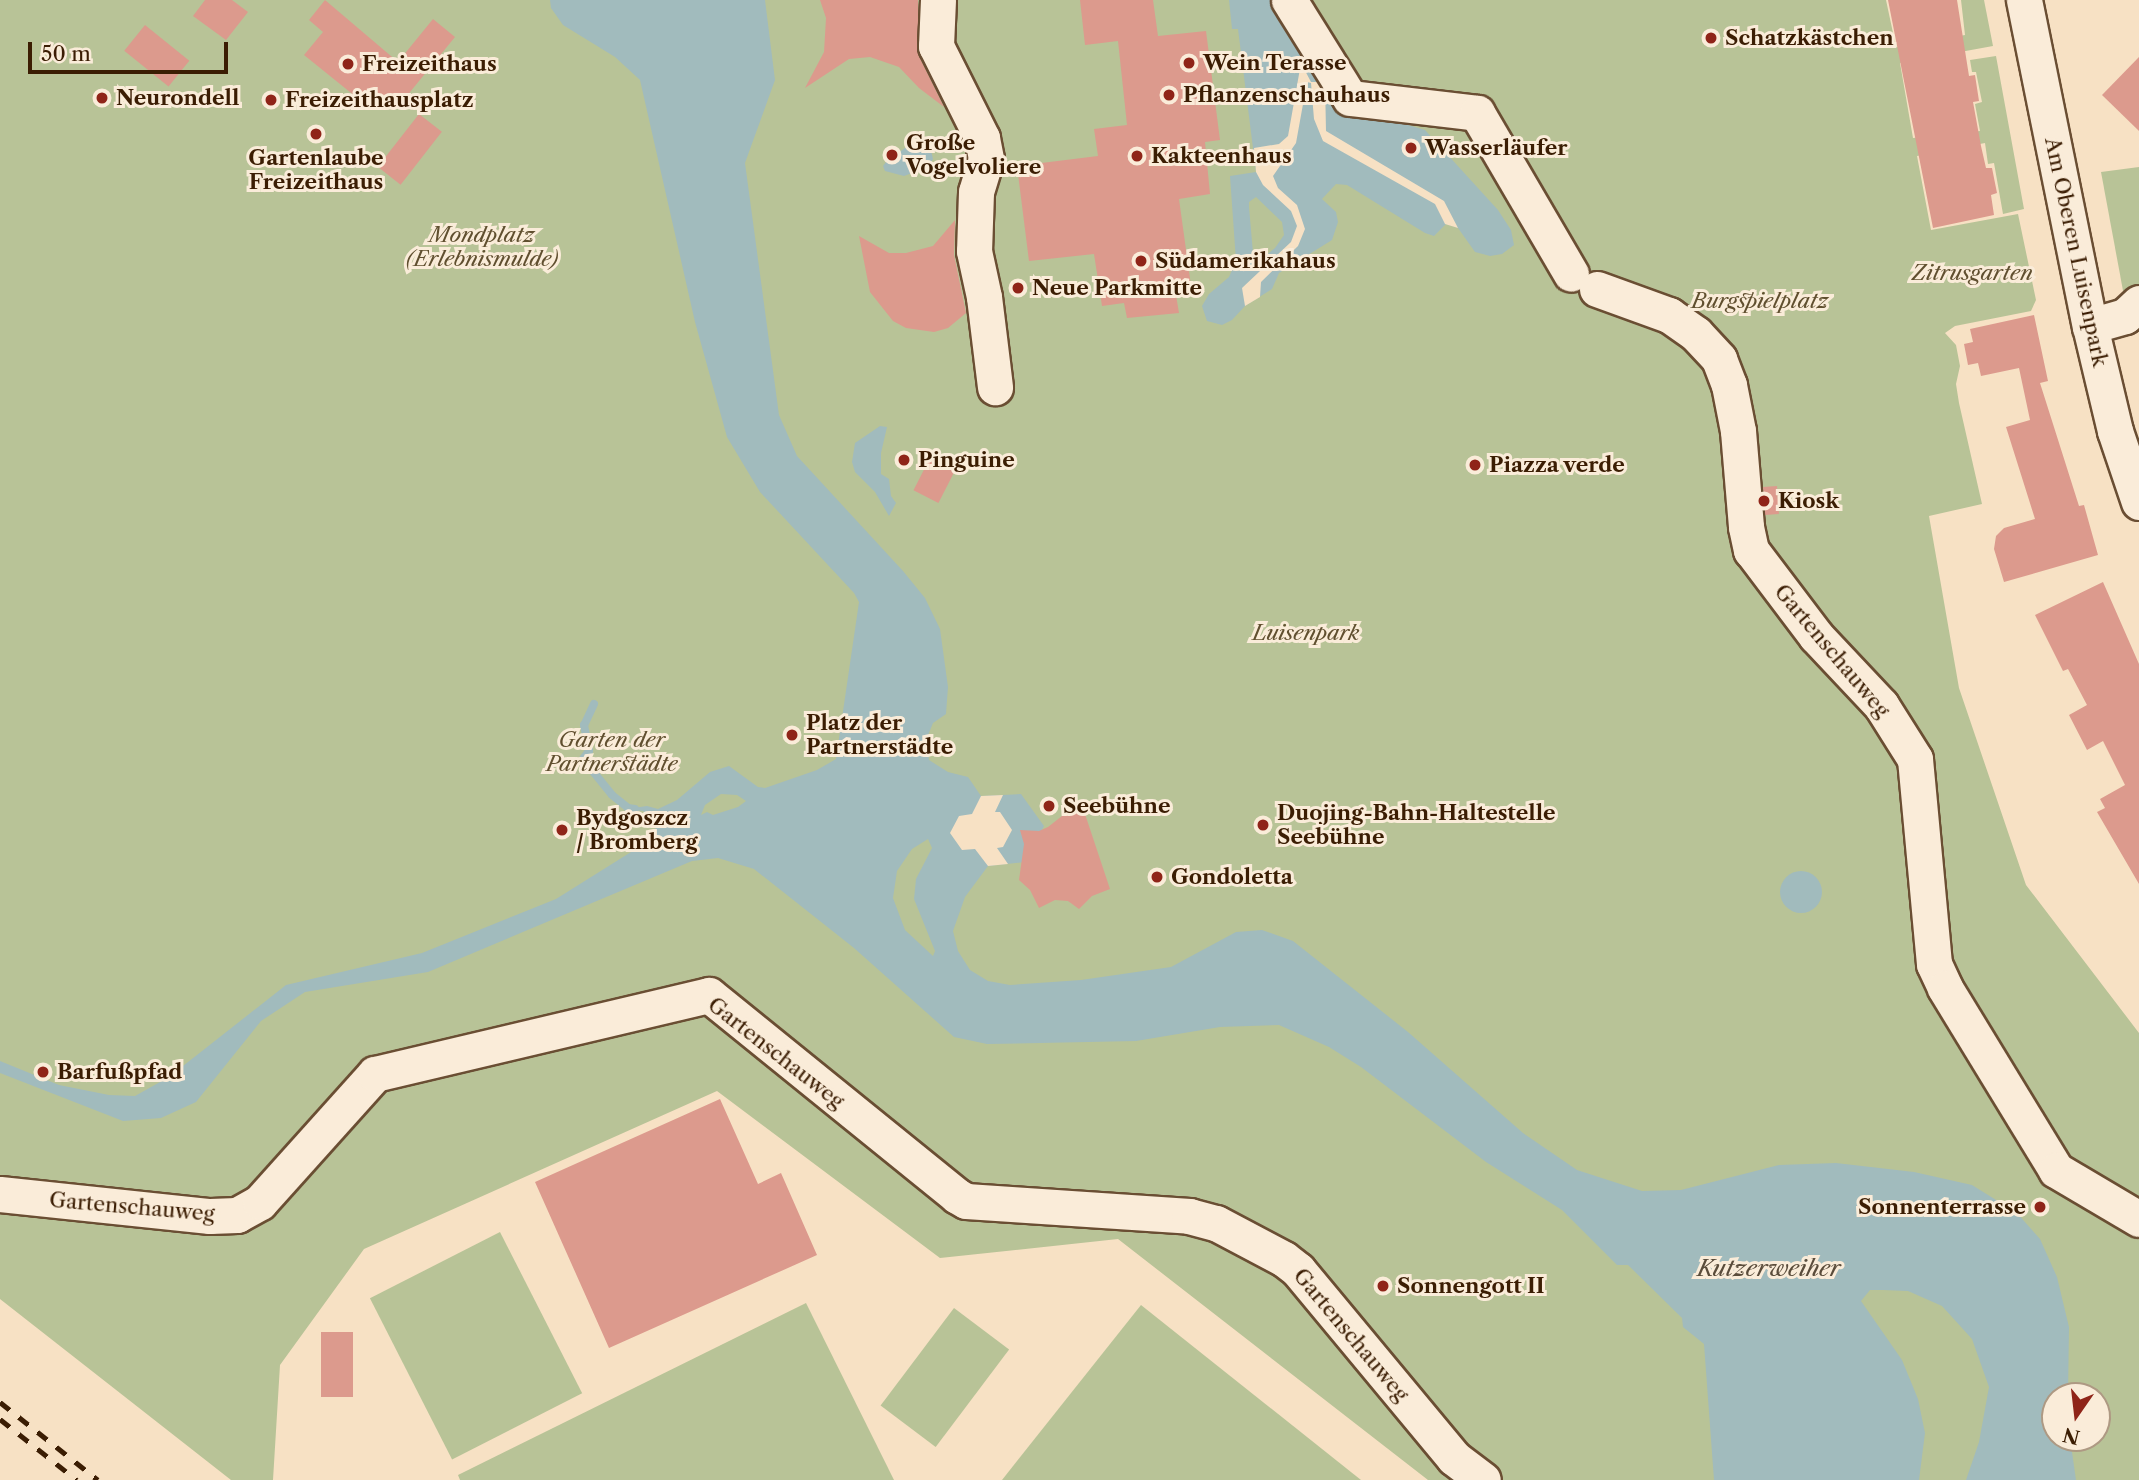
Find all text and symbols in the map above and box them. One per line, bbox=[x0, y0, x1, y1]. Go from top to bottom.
place label: Schatzkästchen bbox=[1725, 25, 1894, 51]
scale bar bbox=[32, 28, 231, 72]
marker: Schatzkästchen bbox=[1703, 30, 1719, 46]
text: 50 m bbox=[41, 41, 91, 66]
place label: Wein Terasse bbox=[1203, 50, 1347, 76]
place label: Freizeithaus bbox=[362, 51, 497, 77]
marker: Wein Terasse bbox=[1181, 55, 1197, 71]
marker: Freizeithaus bbox=[340, 56, 356, 72]
place label: Pflanzenschauhaus bbox=[1183, 82, 1390, 108]
place label: Neurondell bbox=[116, 85, 239, 111]
place label: Freizeithausplatz bbox=[285, 87, 474, 113]
marker: Pflanzenschauhaus bbox=[1161, 87, 1177, 103]
marker: Neurondell bbox=[94, 90, 110, 106]
marker: Freizeithausplatz bbox=[263, 92, 279, 108]
marker: Gartenlaube Freizeithaus bbox=[308, 126, 324, 142]
place label: Große Vogelvoliere bbox=[906, 130, 1041, 180]
place label: Wasserläufer bbox=[1425, 135, 1568, 161]
street label: Am Oberen Luisenpark bbox=[2039, 135, 2113, 369]
marker: Wasserläufer bbox=[1403, 140, 1419, 156]
place label: Kakteenhaus bbox=[1151, 143, 1292, 169]
place label: Gartenlaube Freizeithaus bbox=[248, 145, 384, 195]
marker: Große Vogelvoliere bbox=[884, 147, 900, 163]
marker: Kakteenhaus bbox=[1129, 148, 1145, 164]
park label: Mondplatz (Erlebnismulde) bbox=[405, 222, 559, 272]
place label: Südamerikahaus bbox=[1155, 248, 1336, 274]
marker: Südamerikahaus bbox=[1133, 253, 1149, 269]
park label: Zitrusgarten bbox=[1911, 260, 2033, 286]
place label: Neue Parkmitte bbox=[1032, 275, 1202, 301]
marker: Neue Parkmitte bbox=[1010, 280, 1026, 296]
park label: Burgspielplatz bbox=[1691, 288, 1829, 314]
place label: Pinguine bbox=[918, 447, 1015, 473]
marker: Pinguine bbox=[896, 452, 912, 468]
place label: Piazza verde bbox=[1489, 452, 1626, 478]
marker: Piazza verde bbox=[1467, 457, 1483, 473]
place label: Kiosk bbox=[1778, 488, 1839, 514]
marker: Kiosk bbox=[1756, 493, 1772, 509]
street label: Gartenschauweg bbox=[1769, 579, 1895, 723]
park label: Luisenpark bbox=[1253, 620, 1359, 646]
place label: Platz der Partnerstädte bbox=[806, 710, 953, 760]
park label: Garten der Partnerstädte bbox=[546, 727, 678, 777]
marker: Platz der Partnerstädte bbox=[784, 727, 800, 743]
place label: Seebühne bbox=[1063, 793, 1170, 819]
marker: Seebühne bbox=[1041, 798, 1057, 814]
place label: Duojing-Bahn-Haltestelle Seebühne bbox=[1277, 800, 1556, 850]
place label: Bydgoszcz / Bromberg bbox=[576, 805, 698, 855]
marker: Duojing-Bahn-Haltestelle Seebühne bbox=[1255, 817, 1271, 833]
marker: Bydgoszcz / Bromberg bbox=[554, 822, 570, 838]
place label: Gondoletta bbox=[1171, 864, 1293, 890]
marker: Gondoletta bbox=[1149, 869, 1165, 885]
street label: Gartenschauweg bbox=[703, 992, 849, 1114]
place label: Barfußpfad bbox=[57, 1059, 182, 1085]
marker: Barfußpfad bbox=[35, 1064, 51, 1080]
street label: Gartenschauweg bbox=[48, 1187, 216, 1227]
place label: Sonnenterrasse bbox=[1858, 1194, 2026, 1220]
marker: Sonnenterrasse bbox=[2032, 1199, 2048, 1215]
water label: Kutzerweiher bbox=[1697, 1254, 1841, 1282]
street label: Gartenschauweg bbox=[1288, 1263, 1414, 1407]
place label: Sonnengott II bbox=[1397, 1273, 1545, 1299]
marker: Sonnengott II bbox=[1375, 1278, 1391, 1294]
north arrow bbox=[2041, 1382, 2111, 1452]
text: N bbox=[2060, 1423, 2082, 1449]

